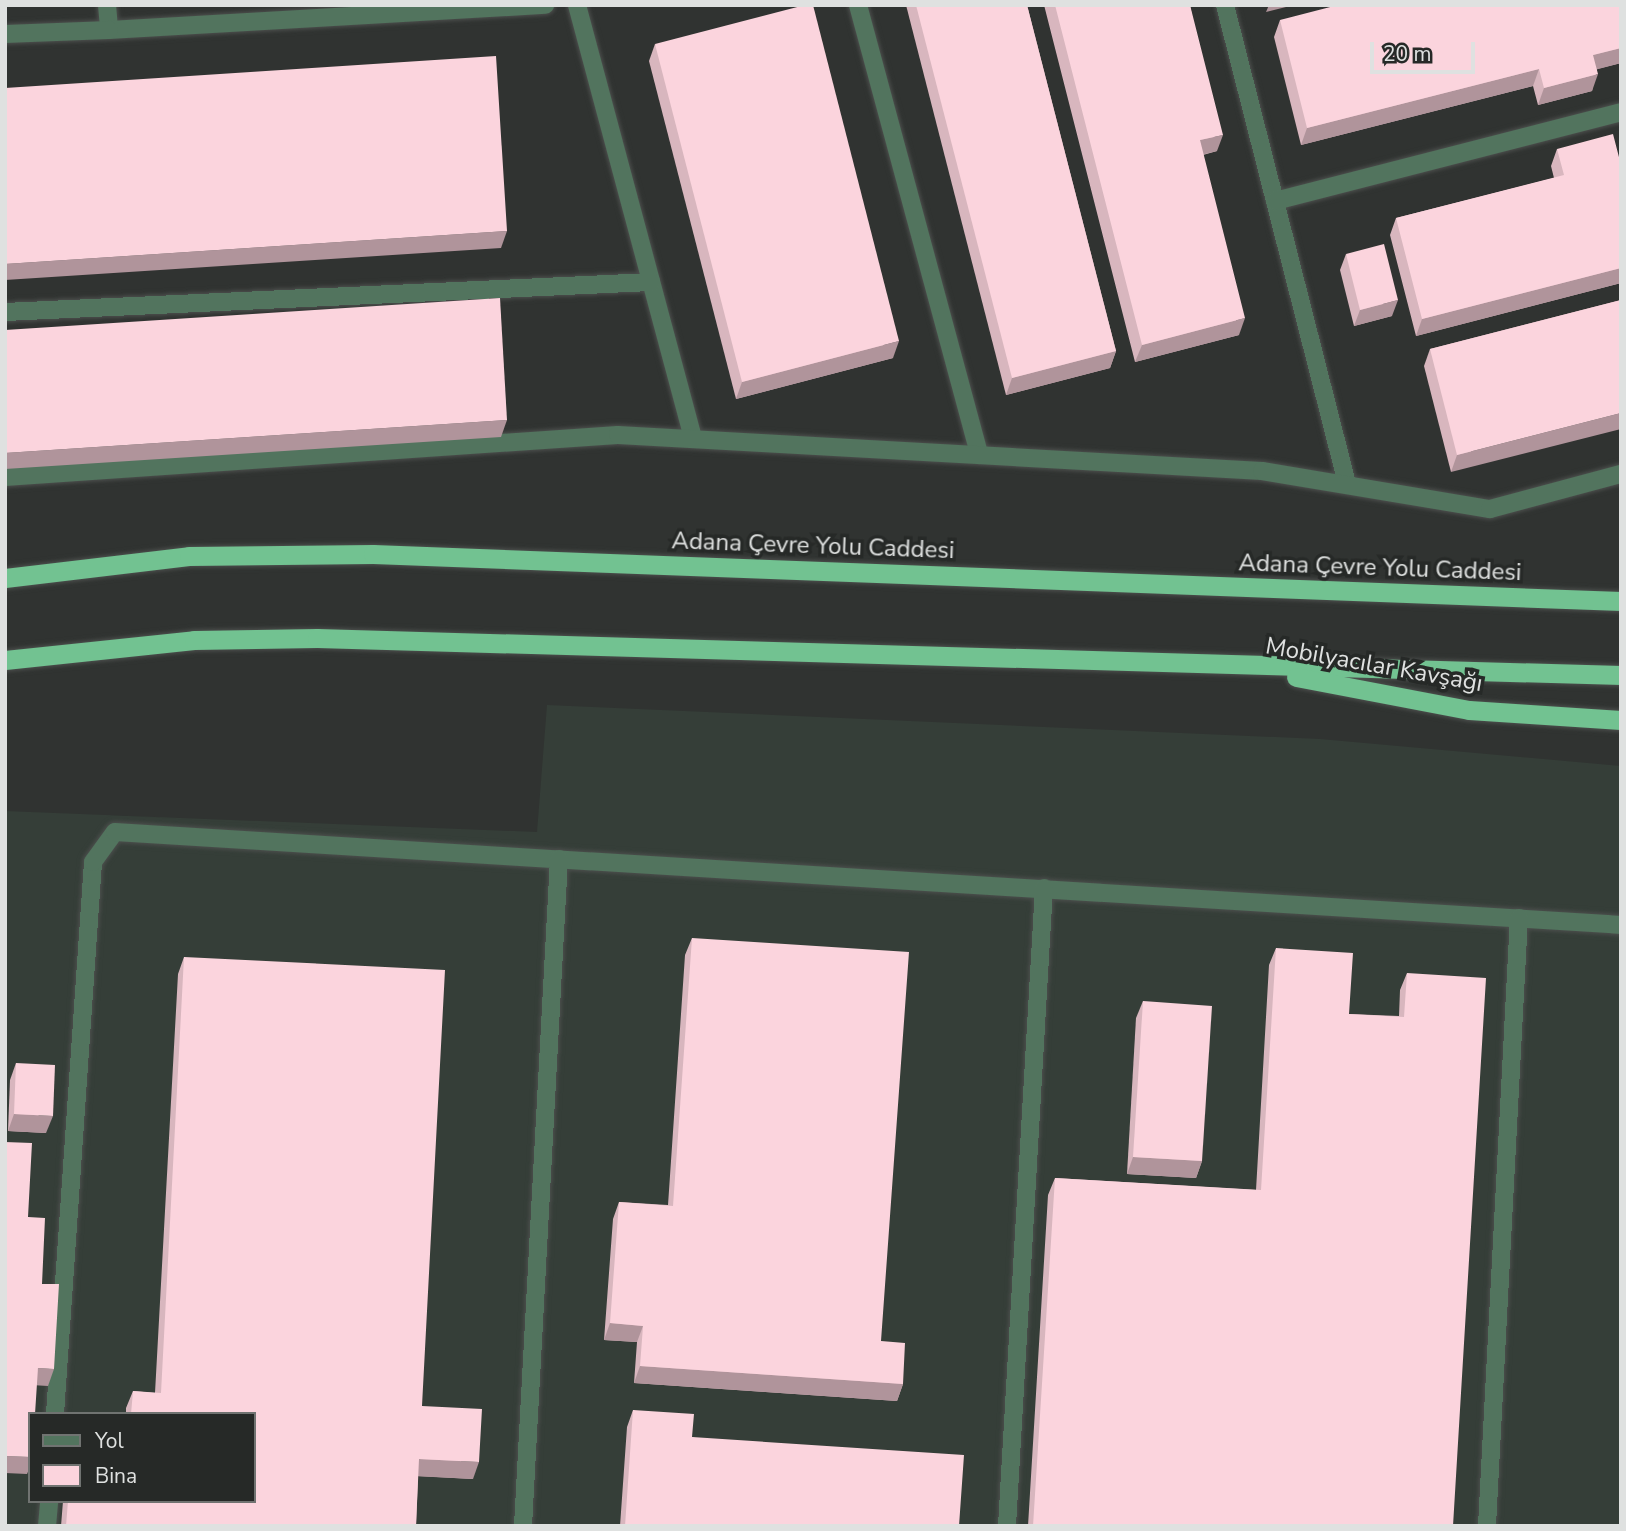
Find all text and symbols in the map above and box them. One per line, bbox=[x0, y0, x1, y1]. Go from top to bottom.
scale bar bbox=[1374, 28, 1479, 72]
text: 20 m bbox=[1383, 40, 1432, 68]
street label: Adana Çevre Yolu Caddesi bbox=[671, 527, 955, 565]
street label: Adana Çevre Yolu Caddesi bbox=[1238, 549, 1522, 587]
street label: Mobilyacılar Kavşağı bbox=[1263, 632, 1485, 698]
legend bbox=[28, 1412, 256, 1503]
text: Yol bbox=[95, 1427, 124, 1455]
text: Bina bbox=[95, 1462, 137, 1490]

